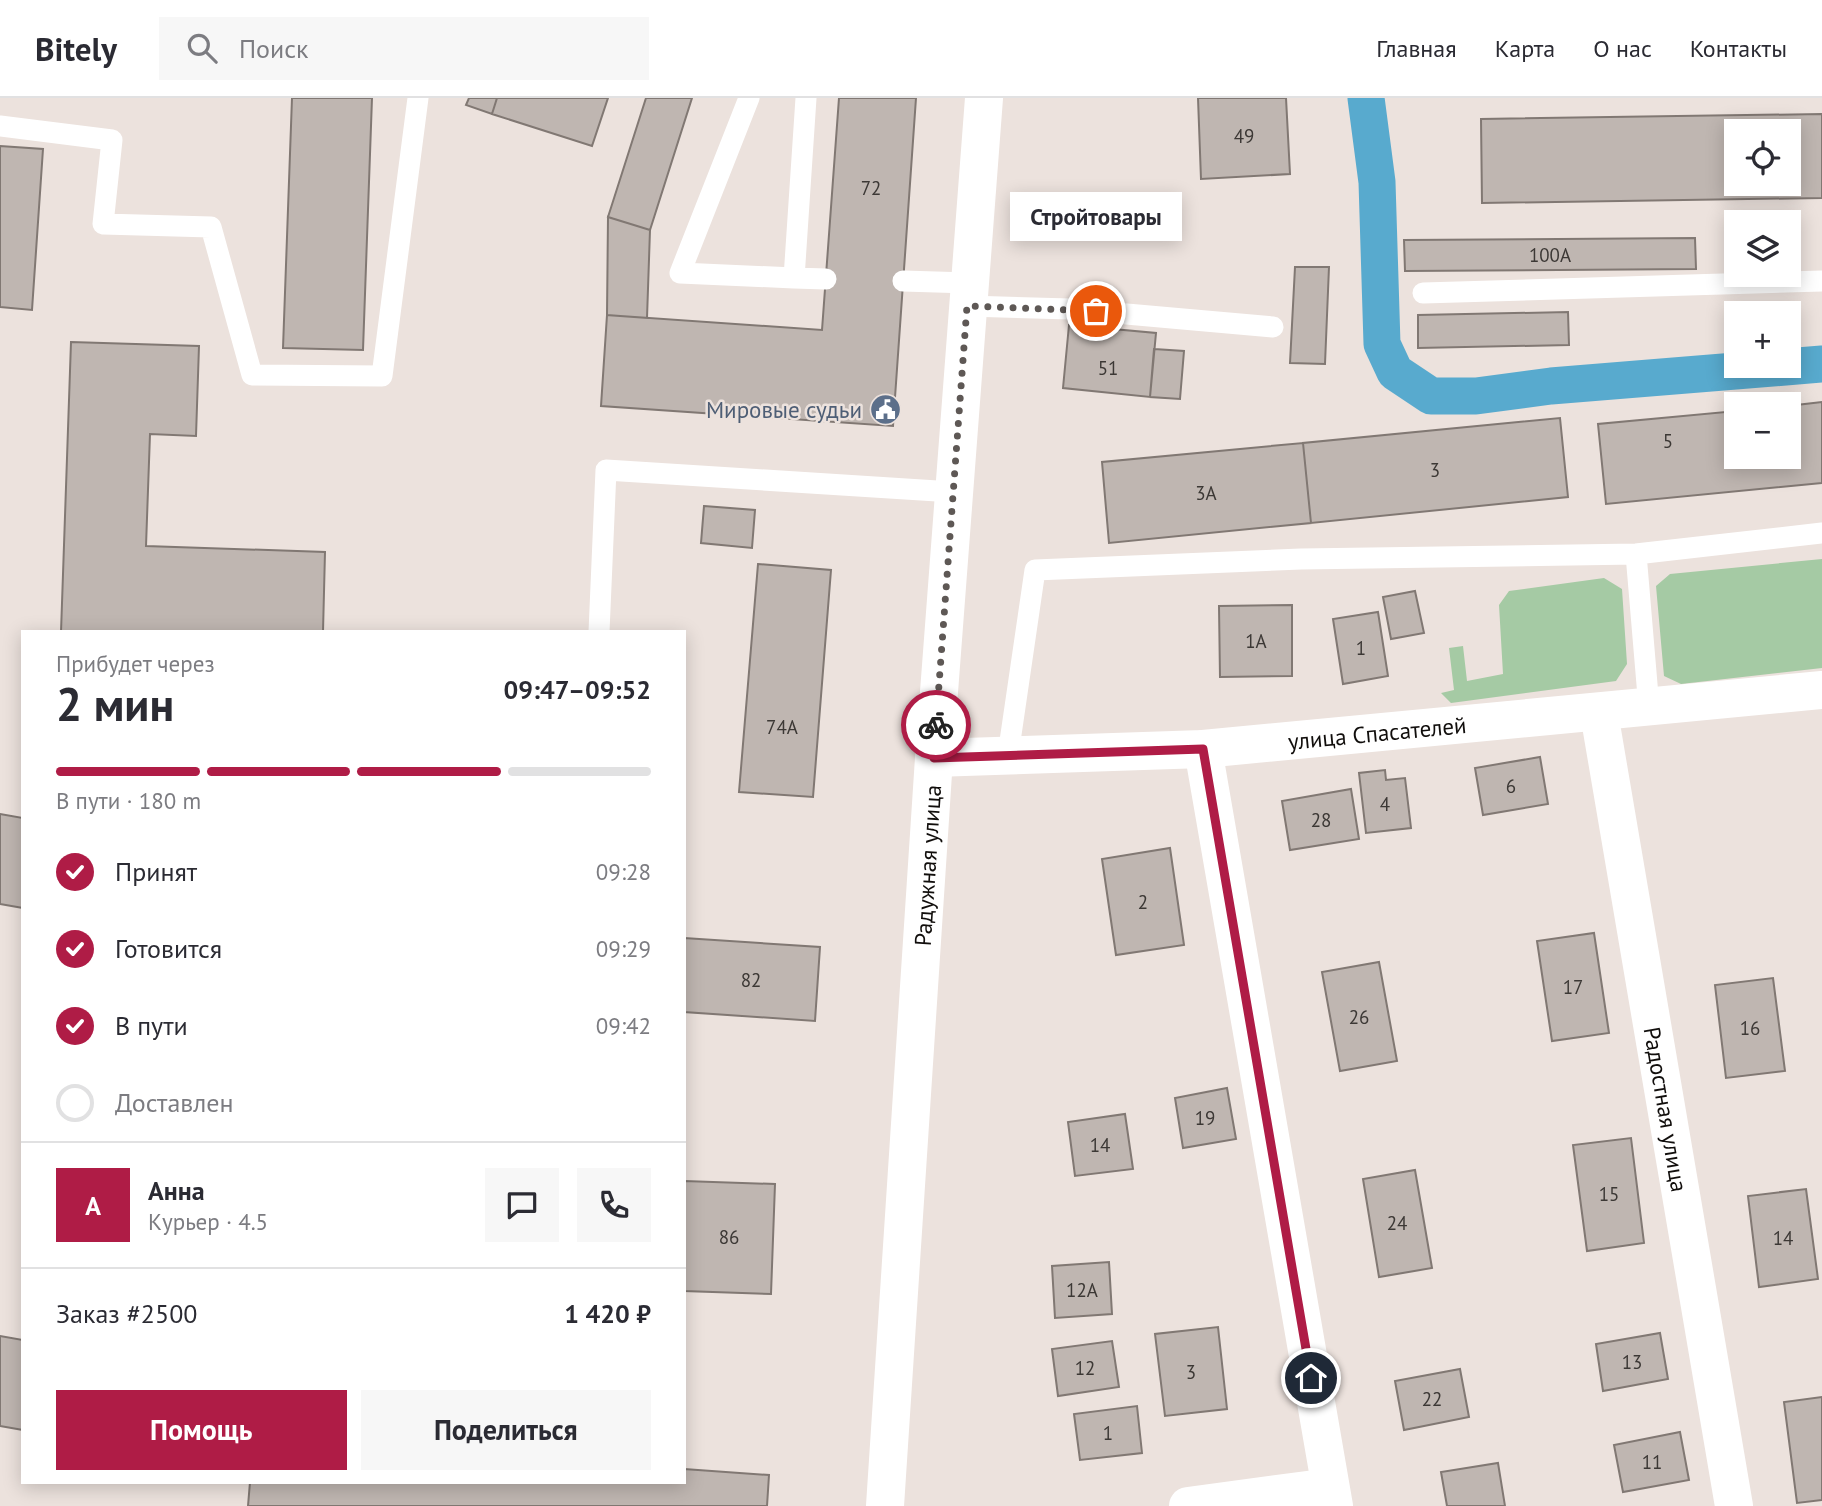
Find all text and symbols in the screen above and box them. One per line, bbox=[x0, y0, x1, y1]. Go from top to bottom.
search box bbox=[159, 17, 649, 80]
text: Bitely bbox=[35, 27, 117, 70]
icon: search bbox=[183, 29, 221, 67]
text: Поиск bbox=[239, 32, 308, 65]
text: Главная bbox=[1376, 33, 1457, 64]
text: Карта bbox=[1495, 33, 1555, 64]
text: О нас bbox=[1593, 33, 1652, 64]
text: Контакты bbox=[1690, 33, 1787, 64]
map controls bbox=[1724, 119, 1801, 469]
button: locate bbox=[1724, 119, 1801, 196]
house number: 49 bbox=[1234, 124, 1254, 148]
house number: 72 bbox=[861, 176, 881, 200]
callout: Стройтовары bbox=[1010, 192, 1182, 241]
text: Стройтовары bbox=[1030, 202, 1162, 231]
button: layers bbox=[1724, 210, 1801, 287]
house number: 100А bbox=[1529, 243, 1571, 267]
pin bbox=[1066, 281, 1126, 341]
icon: bag bbox=[1077, 292, 1115, 330]
button: + bbox=[1724, 301, 1801, 378]
house number: 51 bbox=[1098, 356, 1118, 380]
public building icon: Мировые судьи bbox=[868, 392, 902, 426]
button: − bbox=[1724, 392, 1801, 469]
place label: Мировые судьи bbox=[706, 395, 862, 424]
house number: 5 bbox=[1663, 429, 1673, 453]
house number: 3 bbox=[1430, 458, 1440, 482]
house number: 3А bbox=[1195, 481, 1217, 505]
house number: 1А bbox=[1245, 629, 1267, 653]
house number: 1 bbox=[1356, 636, 1366, 660]
text: Прибудет через bbox=[56, 649, 215, 678]
text: 09:47–09:52 bbox=[504, 673, 651, 706]
text: 2 мин bbox=[56, 674, 174, 734]
courier bbox=[901, 690, 971, 760]
icon: bike bbox=[917, 706, 955, 744]
street label: улица Спасателей bbox=[1286, 709, 1468, 755]
house number: 74А bbox=[766, 715, 798, 739]
house number: 6 bbox=[1506, 774, 1516, 798]
street label: Радужная улица bbox=[907, 784, 947, 947]
text: В пути · 180 m bbox=[56, 786, 201, 815]
house number: 4 bbox=[1380, 792, 1390, 816]
house number: 28 bbox=[1311, 808, 1331, 832]
icon: check bbox=[56, 853, 94, 891]
text: Принят bbox=[115, 855, 197, 888]
text: 09:28 bbox=[596, 857, 651, 886]
house number: 2 bbox=[1138, 890, 1148, 914]
icon: check bbox=[56, 930, 94, 968]
text: Готовится bbox=[115, 932, 222, 965]
text: 09:29 bbox=[596, 934, 651, 963]
house number: 82 bbox=[741, 968, 761, 992]
house number: 17 bbox=[1563, 975, 1583, 999]
house number: 26 bbox=[1349, 1005, 1369, 1029]
icon: check bbox=[56, 1007, 94, 1045]
text: В пути bbox=[115, 1009, 188, 1042]
text: 09:42 bbox=[596, 1011, 651, 1040]
house number: 16 bbox=[1740, 1016, 1760, 1040]
street label: Радостная улица bbox=[1638, 1025, 1695, 1194]
text: Доставлен bbox=[115, 1086, 234, 1119]
house number: 19 bbox=[1195, 1106, 1215, 1130]
house number: 14 bbox=[1090, 1133, 1110, 1157]
button: chat bbox=[485, 1168, 559, 1242]
button: phone bbox=[577, 1168, 651, 1242]
text: Анна bbox=[148, 1174, 205, 1207]
house number: 15 bbox=[1599, 1182, 1619, 1206]
text: А bbox=[85, 1189, 101, 1222]
text: Курьер · 4.5 bbox=[148, 1207, 268, 1236]
house number: 24 bbox=[1387, 1211, 1407, 1235]
house number: 86 bbox=[719, 1225, 739, 1249]
house number: 14 bbox=[1773, 1226, 1793, 1250]
house number: 12А bbox=[1066, 1278, 1098, 1302]
text: Заказ #2500 bbox=[56, 1297, 198, 1330]
text: 1 420 ₽ bbox=[564, 1297, 651, 1330]
pin bbox=[1281, 1348, 1341, 1408]
house number: 13 bbox=[1622, 1350, 1642, 1374]
house number: 12 bbox=[1075, 1356, 1095, 1380]
icon: home bbox=[1292, 1359, 1330, 1397]
house number: 3 bbox=[1186, 1360, 1196, 1384]
house number: 22 bbox=[1422, 1387, 1442, 1411]
button: Помощь bbox=[56, 1390, 347, 1470]
button: Поделиться bbox=[361, 1390, 651, 1470]
house number: 1 bbox=[1103, 1421, 1113, 1445]
house number: 11 bbox=[1642, 1450, 1662, 1474]

